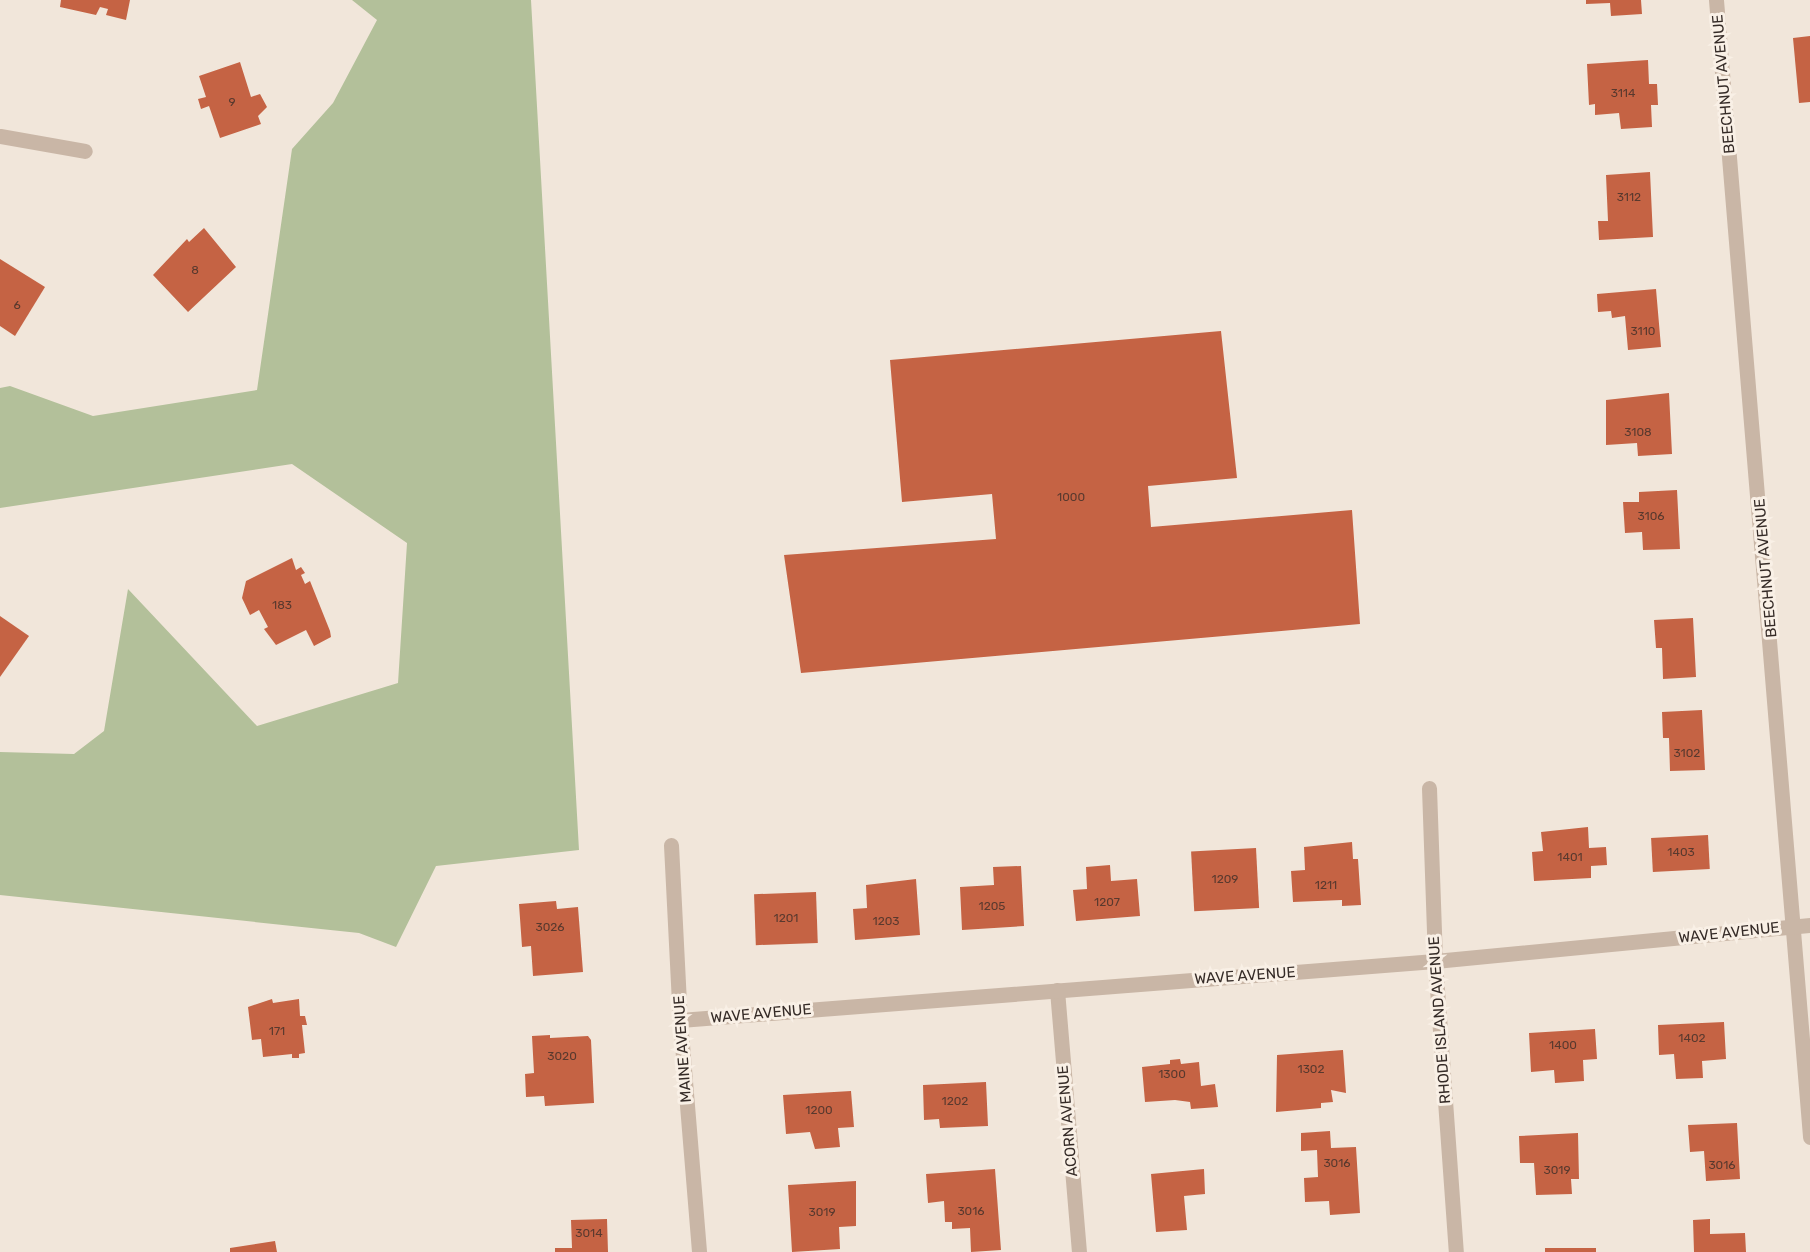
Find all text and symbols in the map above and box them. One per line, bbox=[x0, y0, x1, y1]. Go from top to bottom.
street label: BEECHNUT AVENUE bbox=[1709, 13, 1739, 155]
house number: 3114 bbox=[1611, 87, 1635, 101]
house number: 9 bbox=[228, 96, 236, 110]
house number: 3112 bbox=[1617, 191, 1641, 205]
house number: 8 bbox=[191, 264, 199, 278]
house number: 6 bbox=[13, 299, 21, 313]
house number: 3110 bbox=[1631, 325, 1655, 339]
house number: 3108 bbox=[1624, 426, 1652, 440]
house number: 1000 bbox=[1057, 491, 1085, 505]
street label: BEECHNUT AVENUE bbox=[1751, 497, 1781, 639]
house number: 3106 bbox=[1638, 510, 1664, 524]
house number: 183 bbox=[272, 599, 292, 613]
house number: 3102 bbox=[1674, 747, 1700, 761]
house number: 1403 bbox=[1667, 846, 1695, 860]
house number: 1401 bbox=[1557, 851, 1583, 865]
house number: 1209 bbox=[1212, 873, 1238, 887]
house number: 1211 bbox=[1315, 879, 1337, 893]
house number: 1207 bbox=[1094, 896, 1120, 910]
house number: 1205 bbox=[979, 900, 1005, 914]
house number: 1201 bbox=[774, 912, 798, 926]
house number: 1203 bbox=[872, 915, 900, 929]
street label: WAVE AVENUE bbox=[1677, 919, 1781, 947]
house number: 3026 bbox=[535, 921, 565, 935]
street label: RHODE ISLAND AVENUE bbox=[1425, 935, 1455, 1105]
street label: WAVE AVENUE bbox=[1194, 963, 1296, 989]
street label: MAINE AVENUE bbox=[670, 995, 696, 1103]
street label: WAVE AVENUE bbox=[710, 1001, 812, 1027]
house number: 171 bbox=[269, 1025, 285, 1039]
house number: 1402 bbox=[1678, 1032, 1706, 1046]
house number: 1400 bbox=[1549, 1039, 1577, 1053]
house number: 3020 bbox=[547, 1050, 577, 1064]
house number: 1302 bbox=[1297, 1063, 1325, 1077]
street label: ACORN AVENUE bbox=[1054, 1064, 1082, 1178]
house number: 1300 bbox=[1158, 1068, 1186, 1082]
house number: 1202 bbox=[942, 1095, 968, 1109]
house number: 1200 bbox=[805, 1104, 833, 1118]
house number: 3016 bbox=[1323, 1157, 1351, 1171]
house number: 3016 bbox=[1708, 1159, 1736, 1173]
house number: 3019 bbox=[1543, 1164, 1571, 1178]
house number: 3016 bbox=[957, 1205, 985, 1219]
house number: 3019 bbox=[808, 1206, 836, 1220]
house number: 3014 bbox=[575, 1227, 603, 1241]

